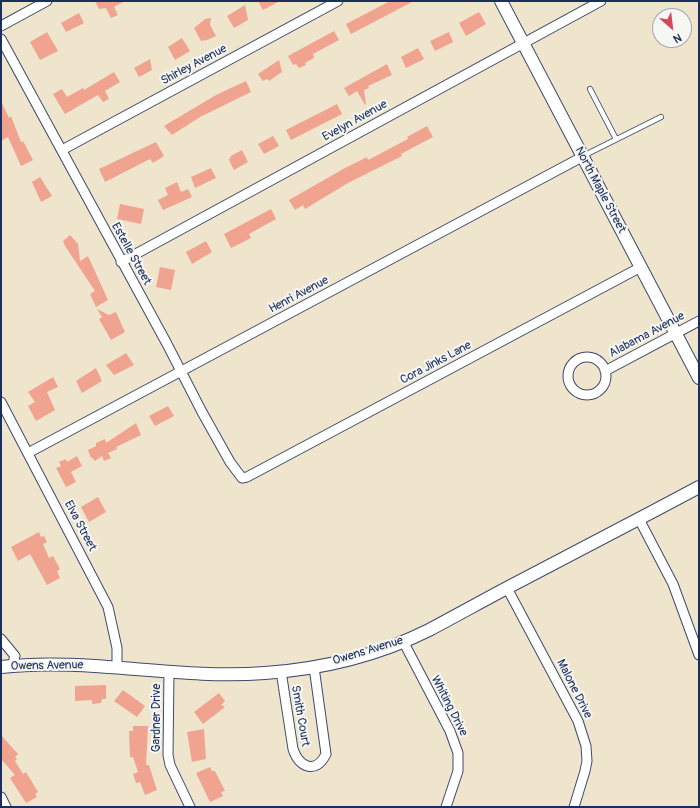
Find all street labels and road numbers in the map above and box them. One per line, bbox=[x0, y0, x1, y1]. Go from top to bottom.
street label: Shirley Avenue bbox=[159, 42, 229, 88]
street label: Evelyn Avenue bbox=[320, 97, 390, 145]
street label: North Maple Street bbox=[571, 144, 629, 236]
street label: Estelle Street bbox=[108, 220, 154, 288]
street label: Henri Avenue bbox=[267, 273, 331, 317]
street label: Alabama Avenue bbox=[607, 309, 687, 361]
street label: Cora Jinks Lane bbox=[398, 338, 474, 388]
street label: Elva Street bbox=[61, 498, 99, 554]
street label: Owens Avenue bbox=[331, 633, 405, 669]
street label: Malone Drive bbox=[553, 657, 595, 721]
street label: Owens Avenue bbox=[10, 658, 84, 674]
street label: Whiting Drive bbox=[428, 673, 470, 739]
street label: Gardner Drive bbox=[150, 684, 164, 752]
street label: Smith Court bbox=[288, 684, 312, 748]

